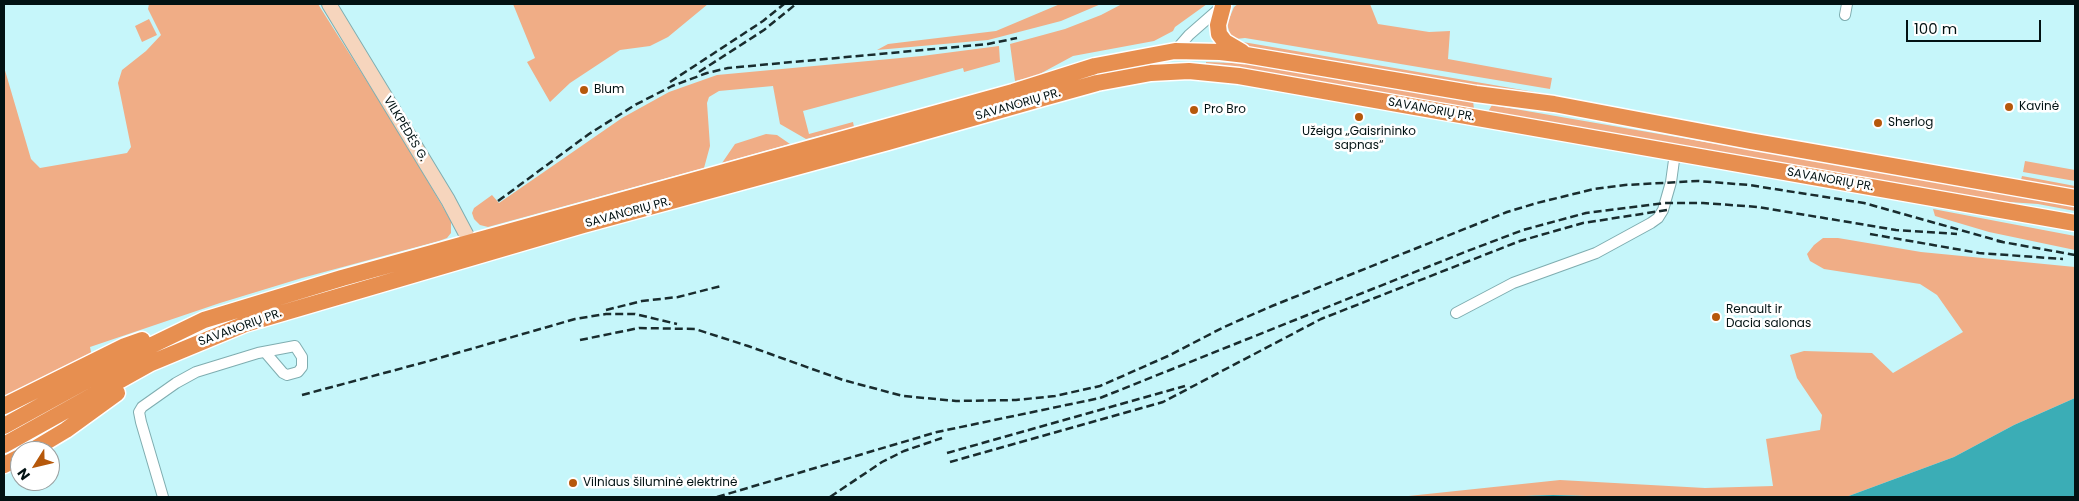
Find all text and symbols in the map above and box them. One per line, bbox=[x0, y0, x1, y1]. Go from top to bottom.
scale bar bbox=[1909, 10, 2044, 42]
text: 100 m bbox=[1914, 18, 1957, 39]
place label: Blum bbox=[594, 83, 624, 97]
marker: Blum bbox=[578, 84, 590, 96]
street label: SAVANORIŲ PR. bbox=[974, 86, 1062, 124]
street label: VILKPĖDĖS G. bbox=[380, 94, 430, 164]
street label: SAVANORIŲ PR. bbox=[1387, 95, 1475, 125]
place label: Kavinė bbox=[2019, 100, 2059, 114]
marker: Kavinė bbox=[2003, 101, 2015, 113]
place label: Pro Bro bbox=[1204, 103, 1246, 117]
marker: Pro Bro bbox=[1188, 104, 1200, 116]
marker: Užeiga „Gaisrininko sapnas“ bbox=[1353, 111, 1365, 123]
place label: Sherlog bbox=[1888, 116, 1933, 130]
marker: Sherlog bbox=[1872, 117, 1884, 129]
place label: Užeiga „Gaisrininko sapnas“ bbox=[1302, 125, 1416, 153]
street label: SAVANORIŲ PR. bbox=[1786, 165, 1874, 195]
street label: SAVANORIŲ PR. bbox=[584, 195, 672, 231]
place label: Renault ir Dacia salonas bbox=[1726, 303, 1811, 331]
street label: SAVANORIŲ PR. bbox=[196, 306, 284, 350]
marker: Renault ir Dacia salonas bbox=[1710, 311, 1722, 323]
north arrow bbox=[10, 441, 60, 491]
text: N bbox=[12, 464, 35, 484]
place label: Vilniaus šiluminė elektrinė bbox=[583, 476, 737, 490]
marker: Vilniaus šiluminė elektrinė bbox=[567, 477, 579, 489]

